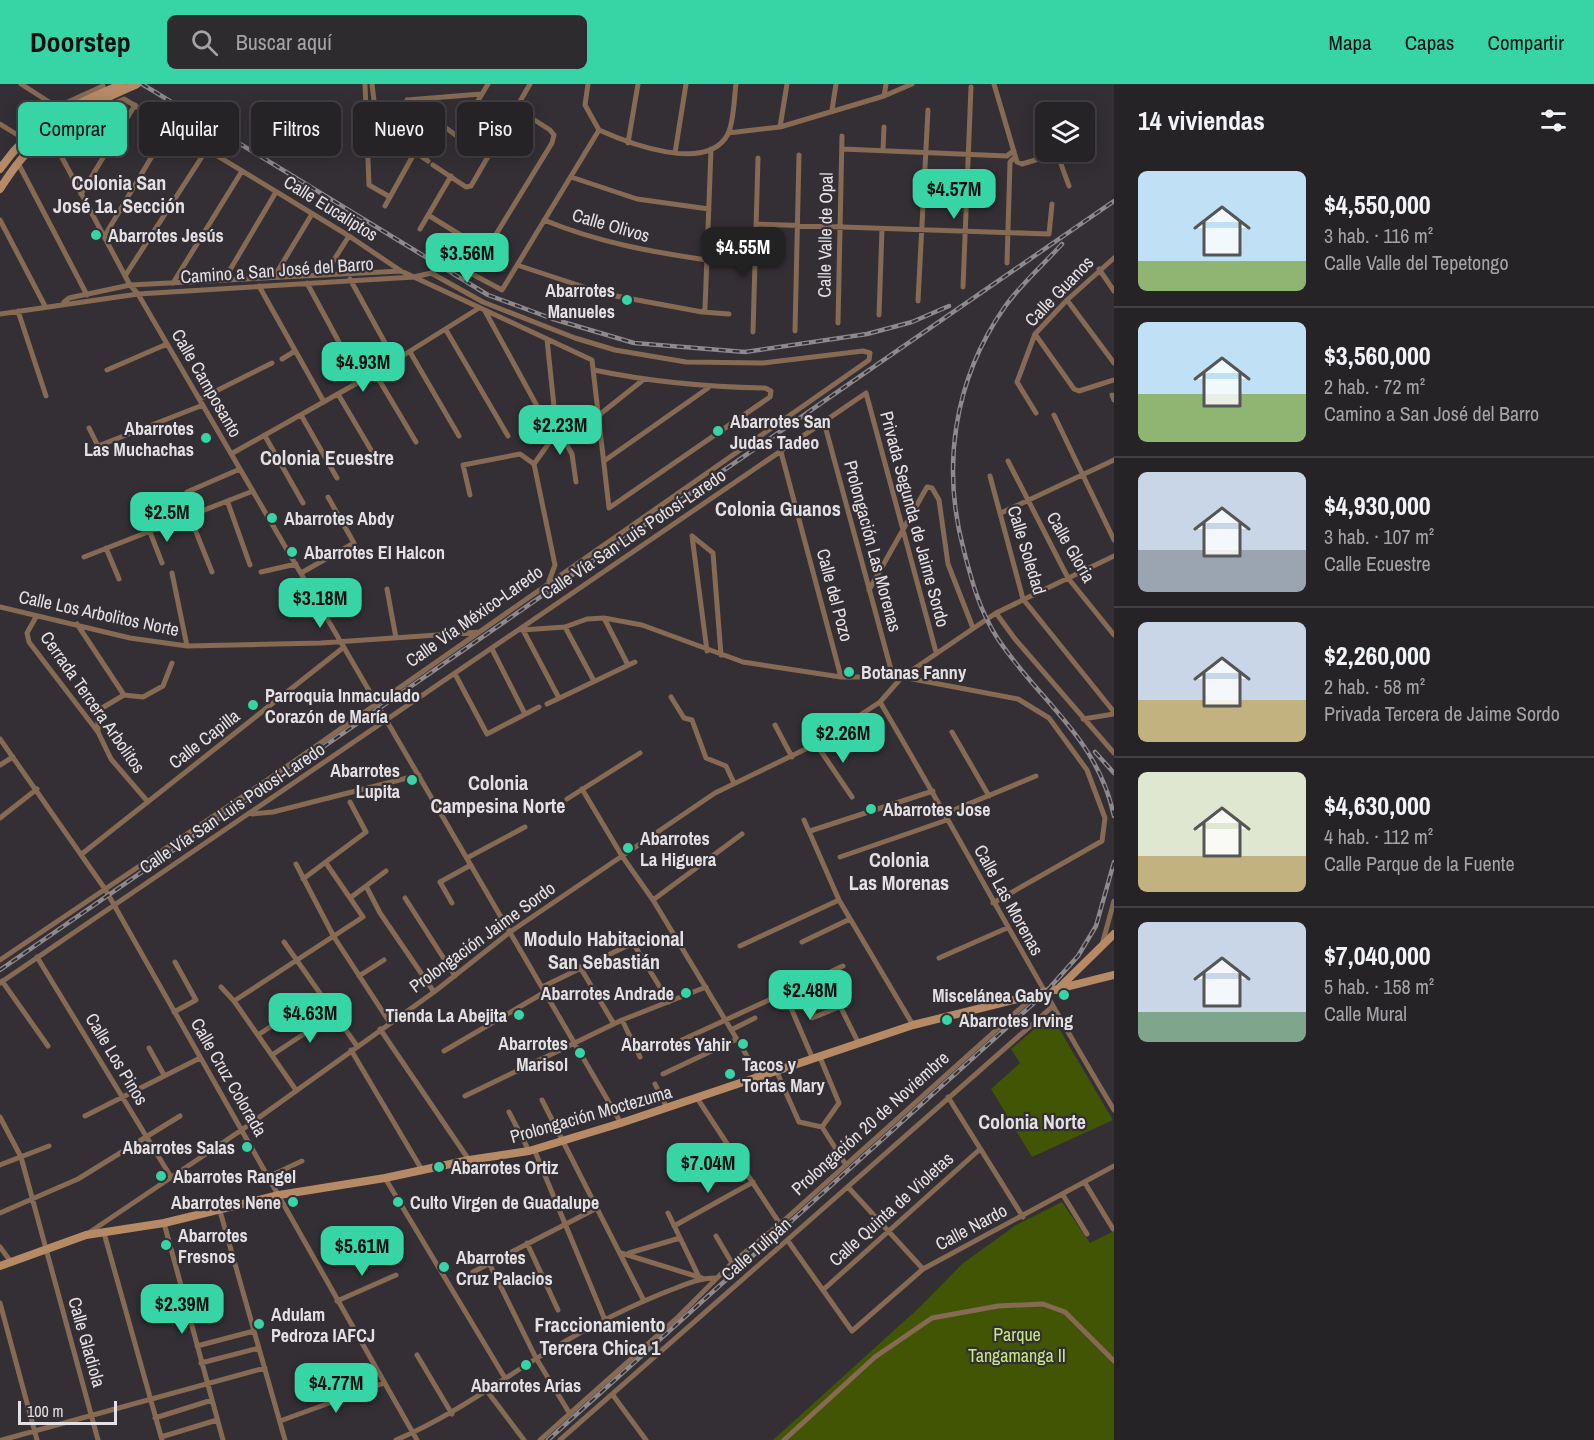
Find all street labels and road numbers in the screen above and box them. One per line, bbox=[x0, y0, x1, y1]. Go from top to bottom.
street label: Calle Eucaliptos bbox=[279, 169, 383, 247]
street label: Calle Valle de Opal bbox=[811, 172, 839, 298]
street label: Calle Olivos bbox=[569, 202, 653, 248]
street label: Calle Guanos bbox=[1019, 250, 1099, 332]
street label: Camino a San José del Barro bbox=[180, 251, 374, 289]
street label: Calle Camposanto bbox=[166, 324, 248, 442]
street label: Privada Segunda de Jaime Sordo bbox=[874, 408, 956, 630]
street label: Prolongación Las Morenas bbox=[838, 458, 908, 634]
street label: Calle Vía San Luis Potosí-Laredo bbox=[535, 462, 731, 606]
street label: Calle Soledad bbox=[1002, 502, 1052, 598]
street label: Calle Gloria bbox=[1041, 507, 1101, 587]
street label: Calle del Pozo bbox=[811, 546, 859, 644]
street label: Calle Vía México-Laredo bbox=[400, 559, 548, 673]
street label: Calle Los Arbolitos Norte bbox=[17, 584, 181, 642]
street label: Cerrada Tercera Arbolitos bbox=[35, 626, 151, 778]
street label: Calle Capilla bbox=[163, 703, 245, 775]
street label: Calle Vía San Luis Potosí-Laredo bbox=[134, 736, 330, 880]
street label: Calle Las Morenas bbox=[968, 840, 1050, 960]
street label: Prolongación Jaime Sordo bbox=[404, 876, 560, 998]
street label: Calle Los Pinos bbox=[80, 1008, 154, 1110]
street label: Calle Cruz Colorada bbox=[185, 1013, 273, 1141]
street label: Prolongación 20 de Noviembre bbox=[786, 1045, 954, 1201]
street label: Prolongación Moctezuma bbox=[507, 1079, 675, 1149]
street label: Calle Quinta de Violetas bbox=[823, 1146, 959, 1272]
street label: Calle Nardo bbox=[931, 1198, 1011, 1256]
street label: Calle Tulipán bbox=[716, 1212, 796, 1286]
street label: Calle Gladiola bbox=[62, 1294, 112, 1390]

